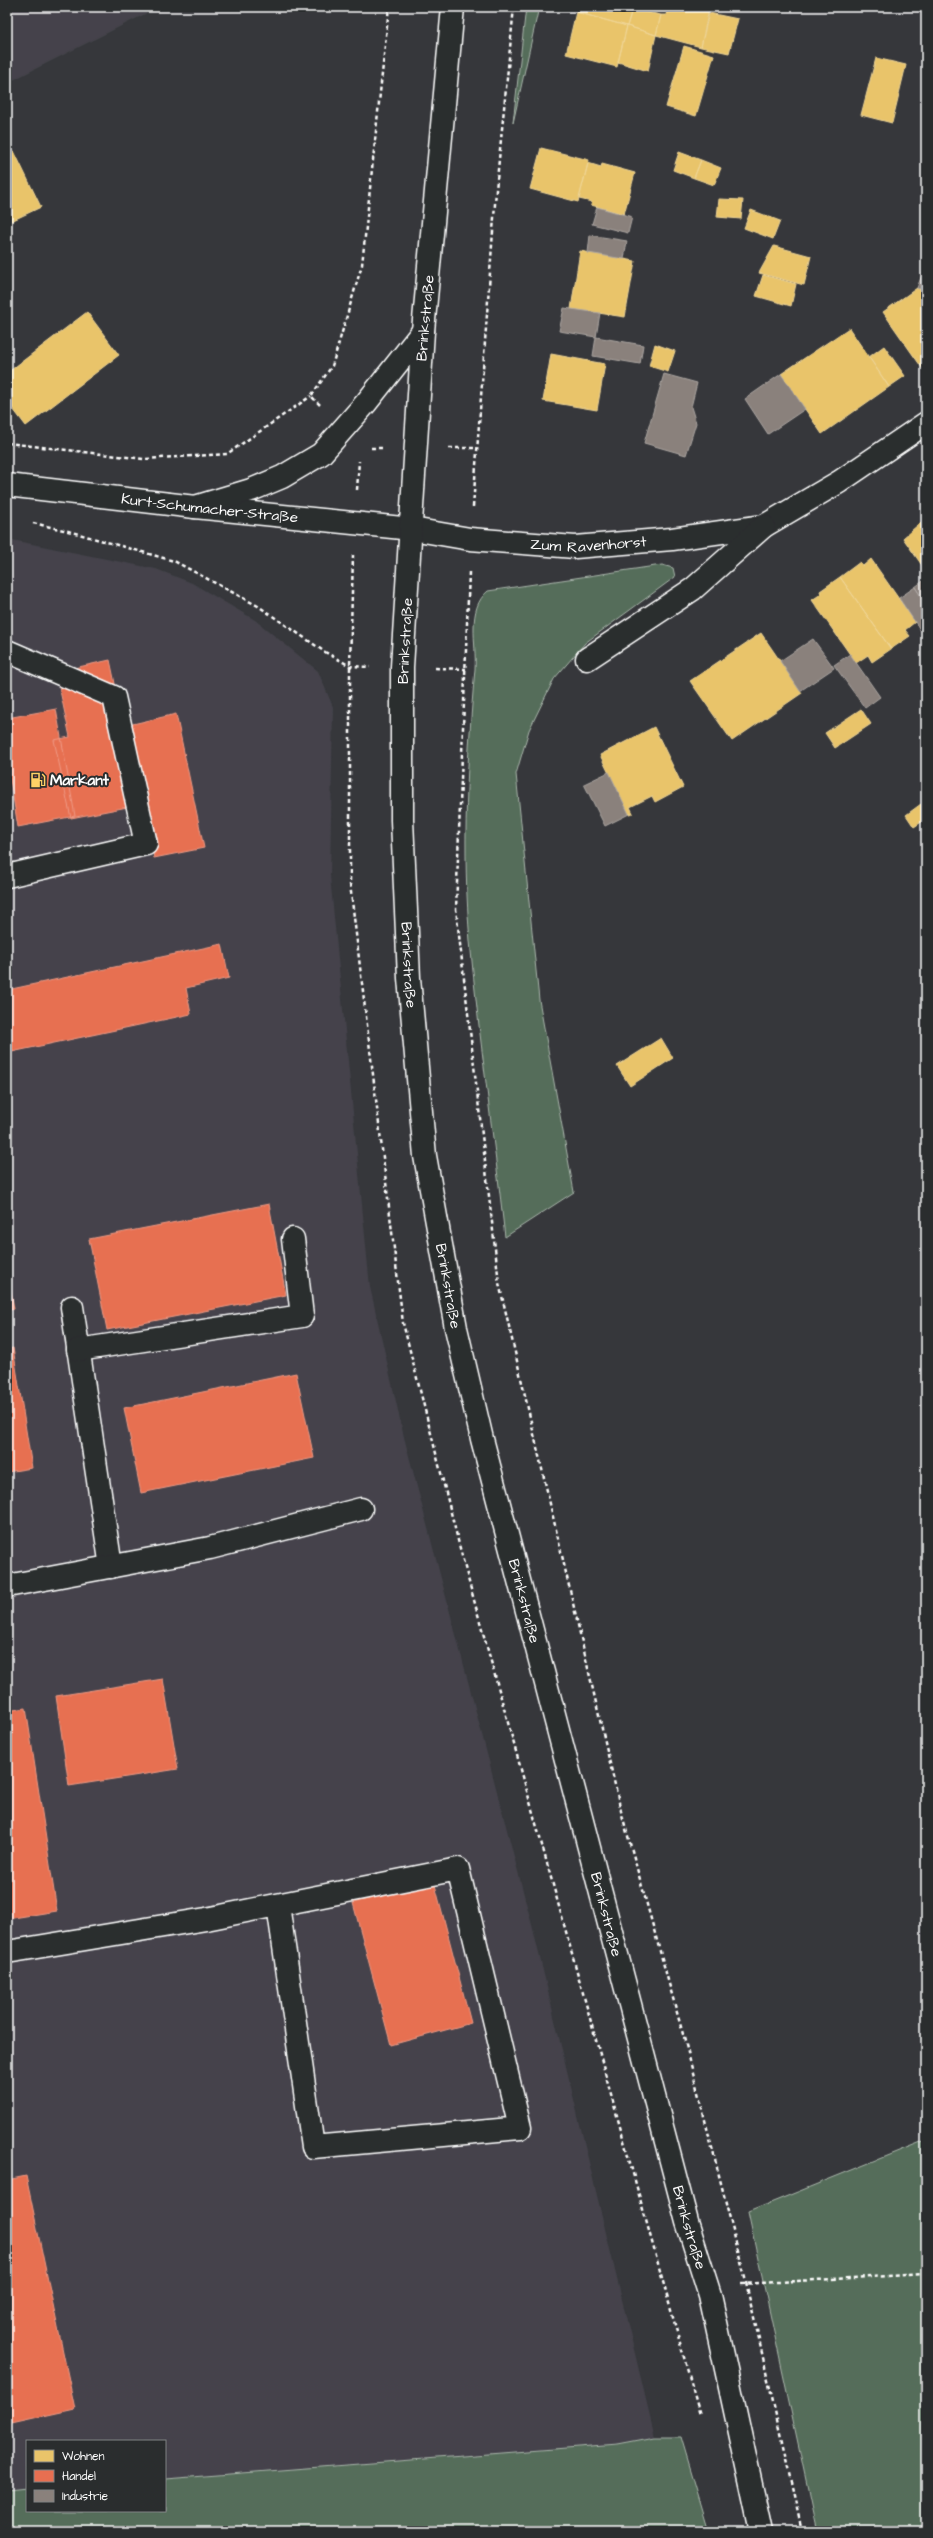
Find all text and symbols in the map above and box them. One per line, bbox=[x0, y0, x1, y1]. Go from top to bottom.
street label: Brinkstraße bbox=[411, 274, 440, 362]
street label: Kurt-Schumacher-Straße bbox=[120, 488, 299, 528]
street label: Zum Ravenhorst bbox=[529, 531, 647, 558]
street label: Brinkstraße bbox=[393, 597, 418, 685]
place label: Markant bbox=[50, 770, 110, 791]
fuel station icon: Markant bbox=[29, 771, 47, 789]
street label: Brinkstraße bbox=[396, 921, 422, 1009]
street label: Brinkstraße bbox=[430, 1242, 466, 1330]
street label: Brinkstraße bbox=[503, 1557, 545, 1645]
street label: Brinkstraße bbox=[585, 1870, 627, 1959]
street label: Brinkstraße bbox=[667, 2183, 711, 2272]
legend bbox=[26, 2440, 166, 2512]
text: Wohnen bbox=[62, 2448, 104, 2465]
text: Handel bbox=[62, 2468, 96, 2485]
text: Industrie bbox=[62, 2488, 108, 2505]

